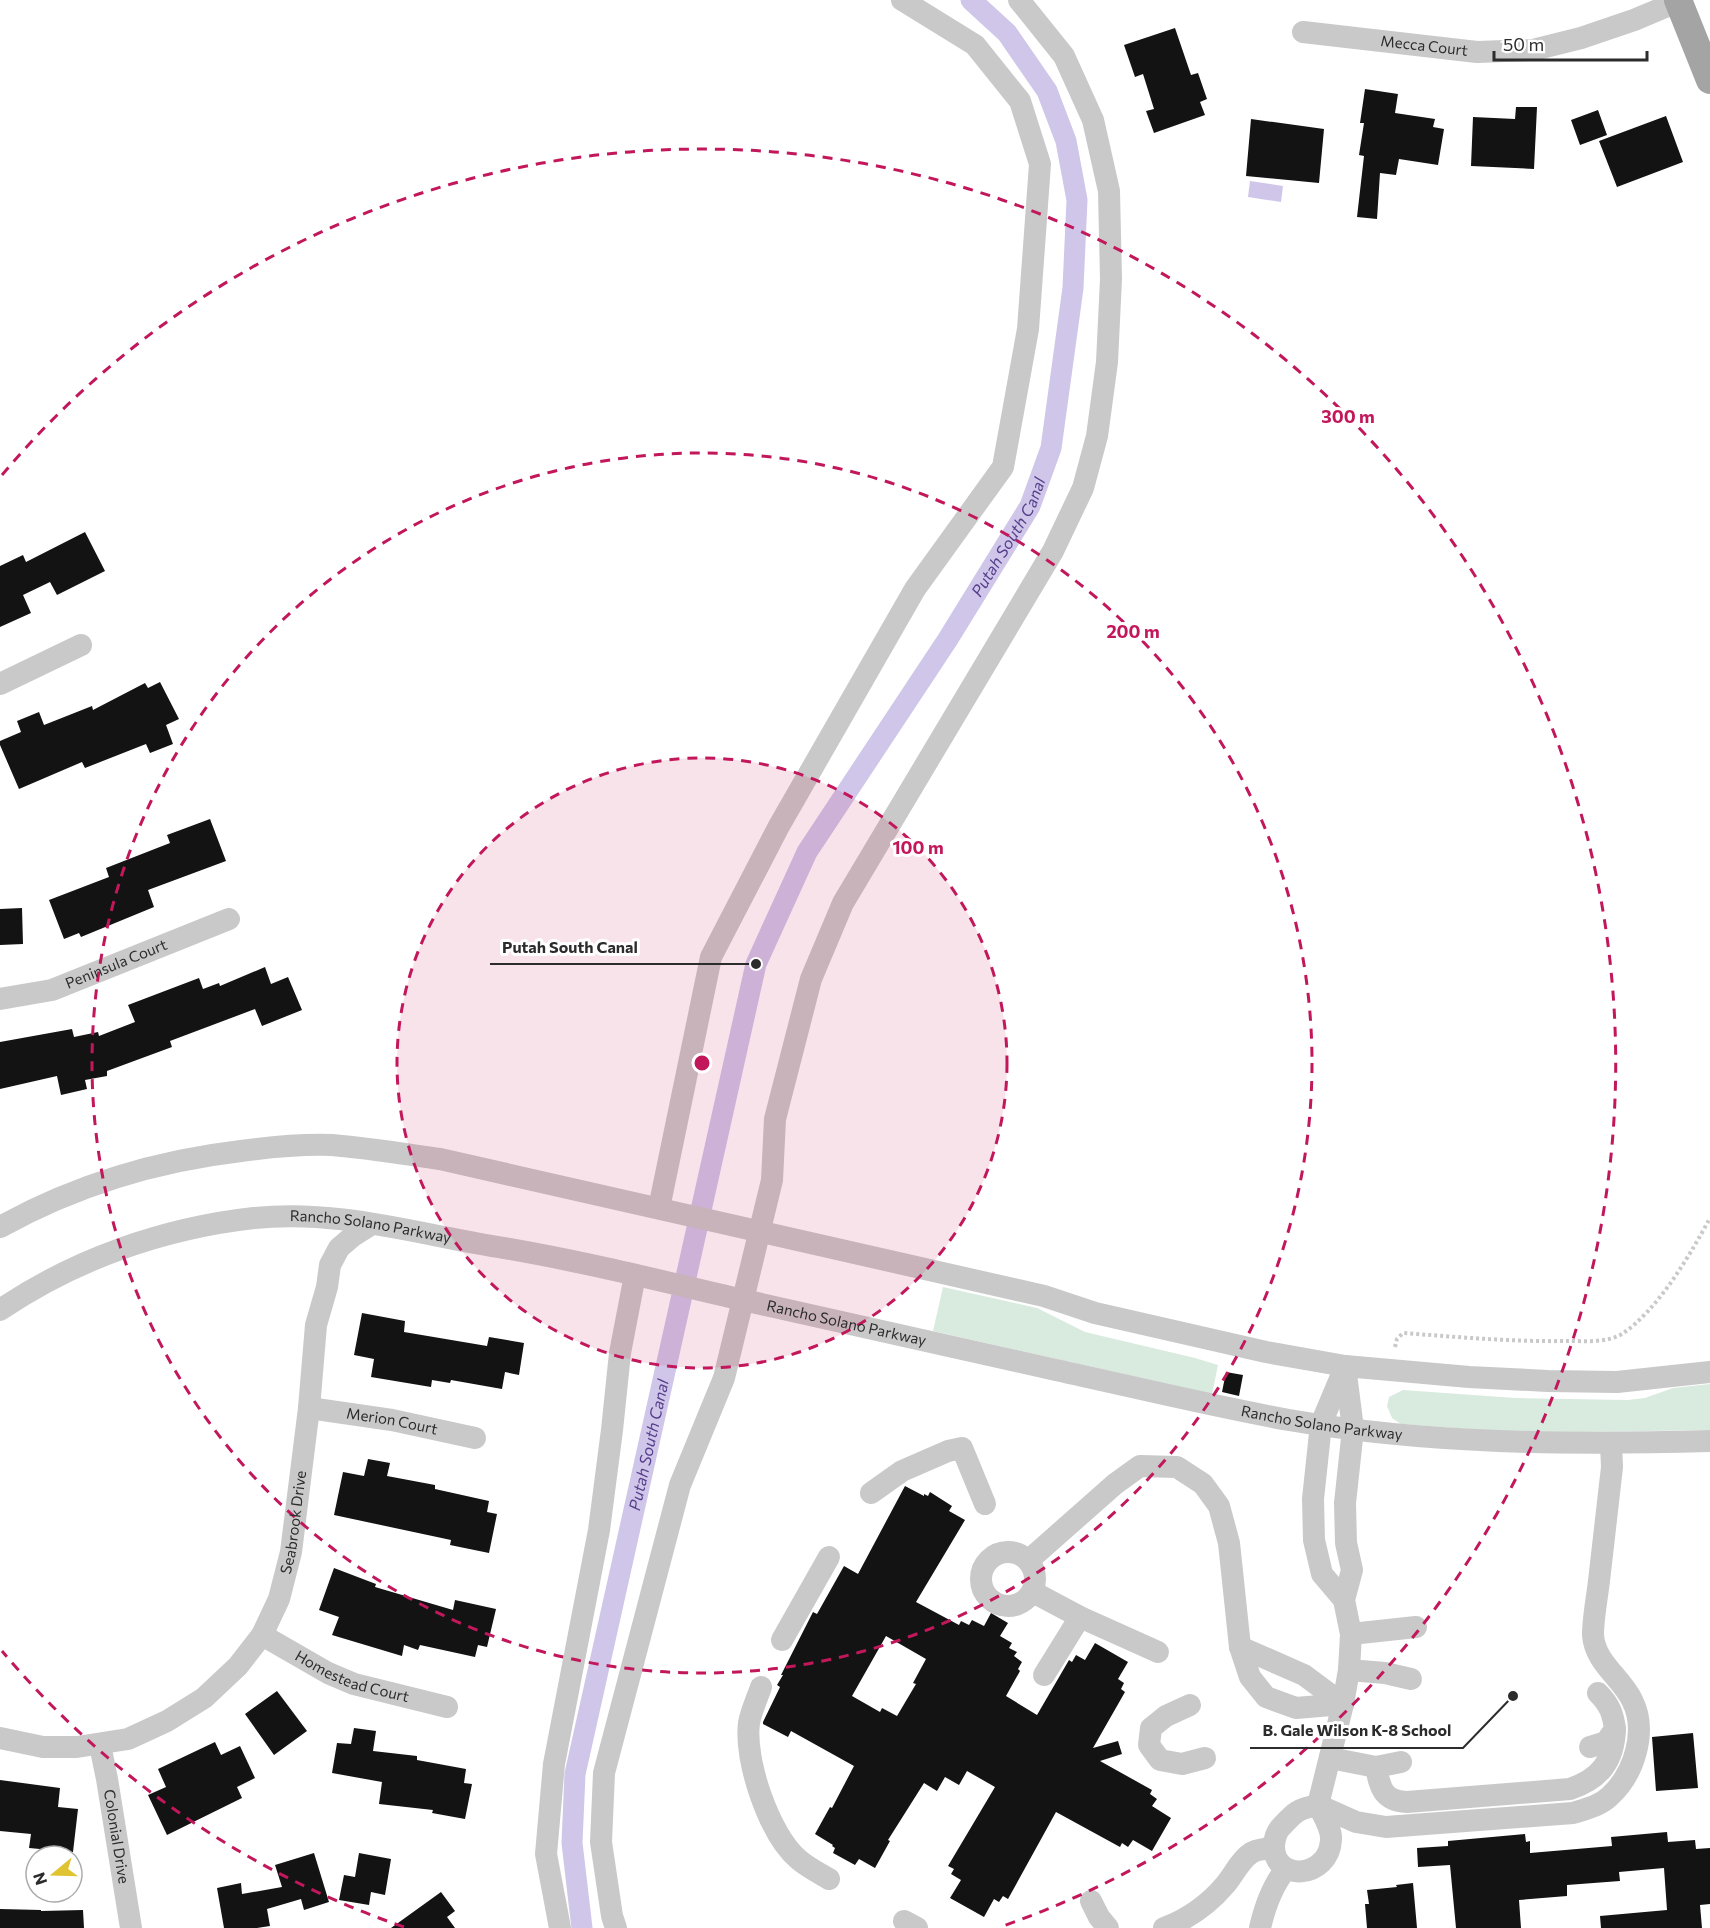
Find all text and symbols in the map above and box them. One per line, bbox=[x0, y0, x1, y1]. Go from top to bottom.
scale bar bbox=[1494, 24, 1647, 62]
street label: Mecca Court bbox=[1380, 31, 1469, 59]
text: 50 m bbox=[1503, 33, 1544, 55]
text: 300 m bbox=[1321, 405, 1375, 427]
water label: Putah South Canal bbox=[967, 474, 1049, 600]
text: 200 m bbox=[1106, 620, 1160, 642]
text: 100 m bbox=[892, 836, 944, 858]
callout: Putah South Canal bbox=[490, 930, 650, 964]
street label: Peninsula Court bbox=[63, 935, 169, 992]
text: Putah South Canal bbox=[502, 937, 638, 956]
centre of rings bbox=[692, 1053, 712, 1073]
street label: Rancho Solano Parkway bbox=[290, 1206, 453, 1246]
street label: Rancho Solano Parkway bbox=[765, 1296, 928, 1349]
water label: Putah South Canal bbox=[624, 1376, 672, 1512]
street label: Rancho Solano Parkway bbox=[1240, 1401, 1404, 1443]
street label: Merion Court bbox=[345, 1404, 439, 1438]
street label: Seabrook Drive bbox=[276, 1469, 309, 1576]
street label: Homestead Court bbox=[292, 1646, 411, 1705]
callout: B. Gale Wilson K-8 School bbox=[1250, 1714, 1463, 1748]
text: B. Gale Wilson K-8 School bbox=[1263, 1720, 1451, 1739]
street label: Colonial Drive bbox=[101, 1788, 134, 1885]
north arrow bbox=[24, 1844, 84, 1904]
text: N bbox=[28, 1870, 50, 1888]

